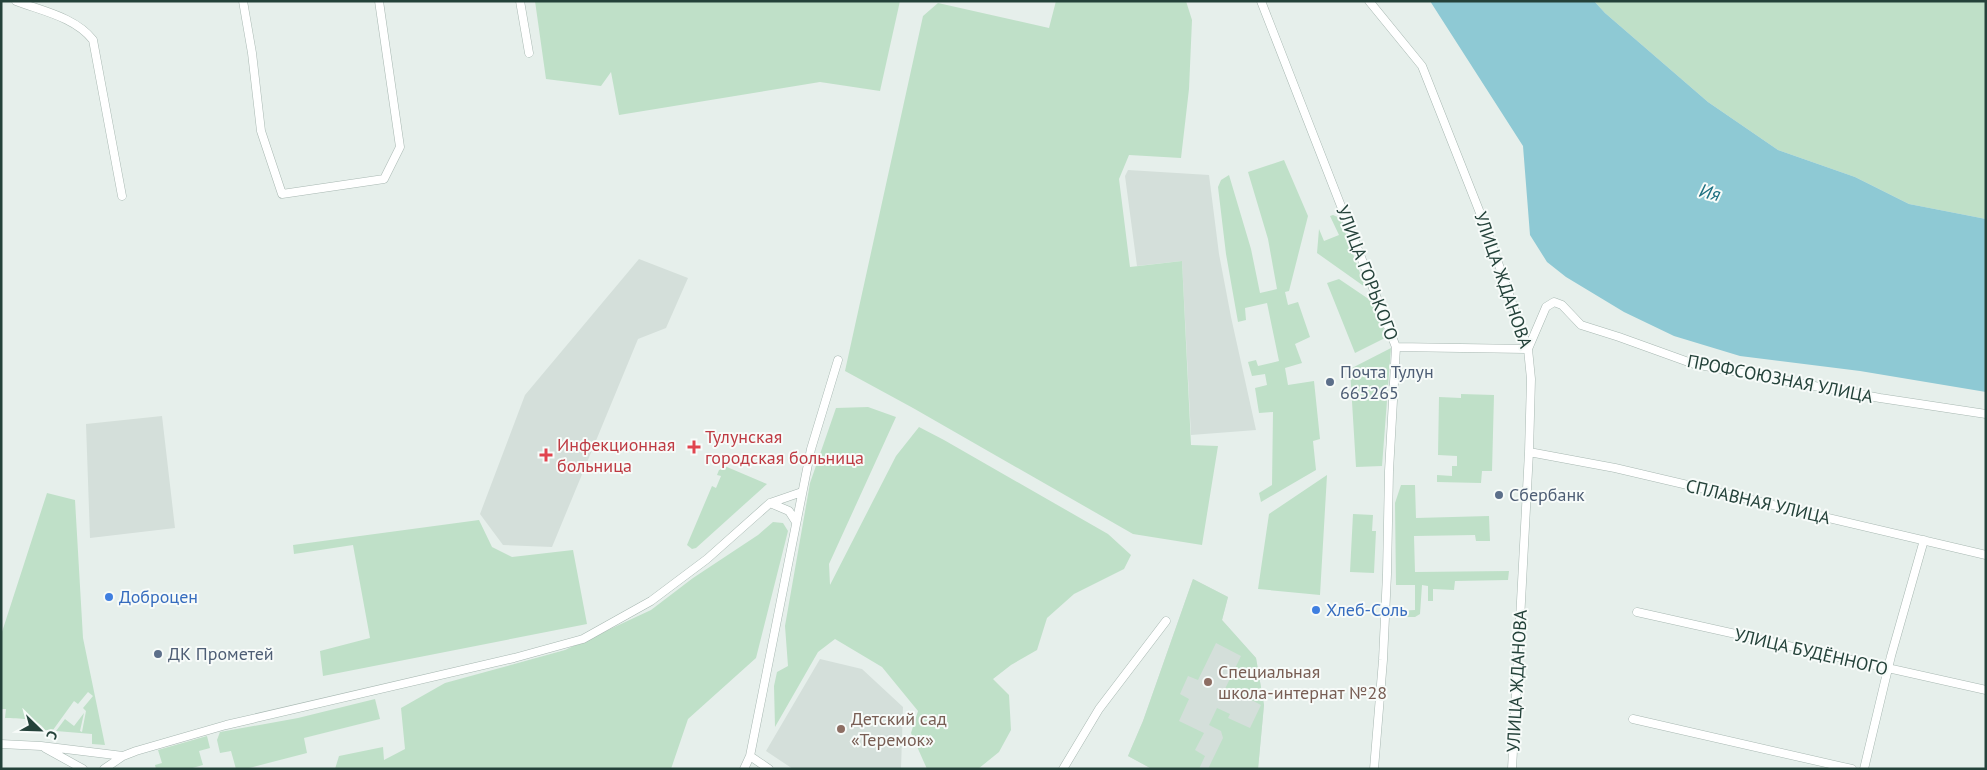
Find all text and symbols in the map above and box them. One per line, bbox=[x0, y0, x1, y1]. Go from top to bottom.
water label: Ия bbox=[1697, 178, 1723, 206]
street label: УЛИЦА ГОРЬКОГО bbox=[1331, 202, 1404, 343]
street label: УЛИЦА ЖДАНОВА bbox=[1469, 209, 1538, 352]
street label: ПРОФСОЮЗНАЯ УЛИЦА bbox=[1685, 349, 1875, 408]
place label: Почта Тулун 665265 bbox=[1340, 360, 1434, 404]
marker: Почта Тулун 665265 bbox=[1324, 376, 1336, 388]
place label: Тулунская городская больница bbox=[705, 425, 864, 469]
place label: Инфекционная больница bbox=[557, 433, 675, 477]
marker: Тулунская городская больница bbox=[687, 440, 701, 454]
marker: Инфекционная больница bbox=[539, 448, 553, 462]
street label: СПЛАВНАЯ УЛИЦА bbox=[1684, 474, 1833, 529]
place label: Сбербанк bbox=[1509, 483, 1585, 506]
marker: Сбербанк bbox=[1493, 489, 1505, 501]
place label: Доброцен bbox=[119, 585, 198, 608]
marker: Доброцен bbox=[103, 591, 115, 603]
place label: Хлеб-Соль bbox=[1326, 598, 1408, 621]
marker: Хлеб-Соль bbox=[1310, 604, 1322, 616]
street label: УЛИЦА ЖДАНОВА bbox=[1501, 609, 1532, 753]
street label: УЛИЦА БУДЁННОГО bbox=[1732, 623, 1890, 680]
place label: ДК Прометей bbox=[168, 642, 274, 665]
marker: ДК Прометей bbox=[152, 648, 164, 660]
place label: Специальная школа-интернат №28 bbox=[1218, 660, 1387, 704]
marker: Специальная школа-интернат №28 bbox=[1202, 676, 1214, 688]
north arrow bbox=[15, 705, 65, 755]
place label: Детский сад «Теремок» bbox=[851, 707, 947, 751]
marker: Детский сад «Теремок» bbox=[835, 723, 847, 735]
text: С bbox=[42, 728, 62, 742]

